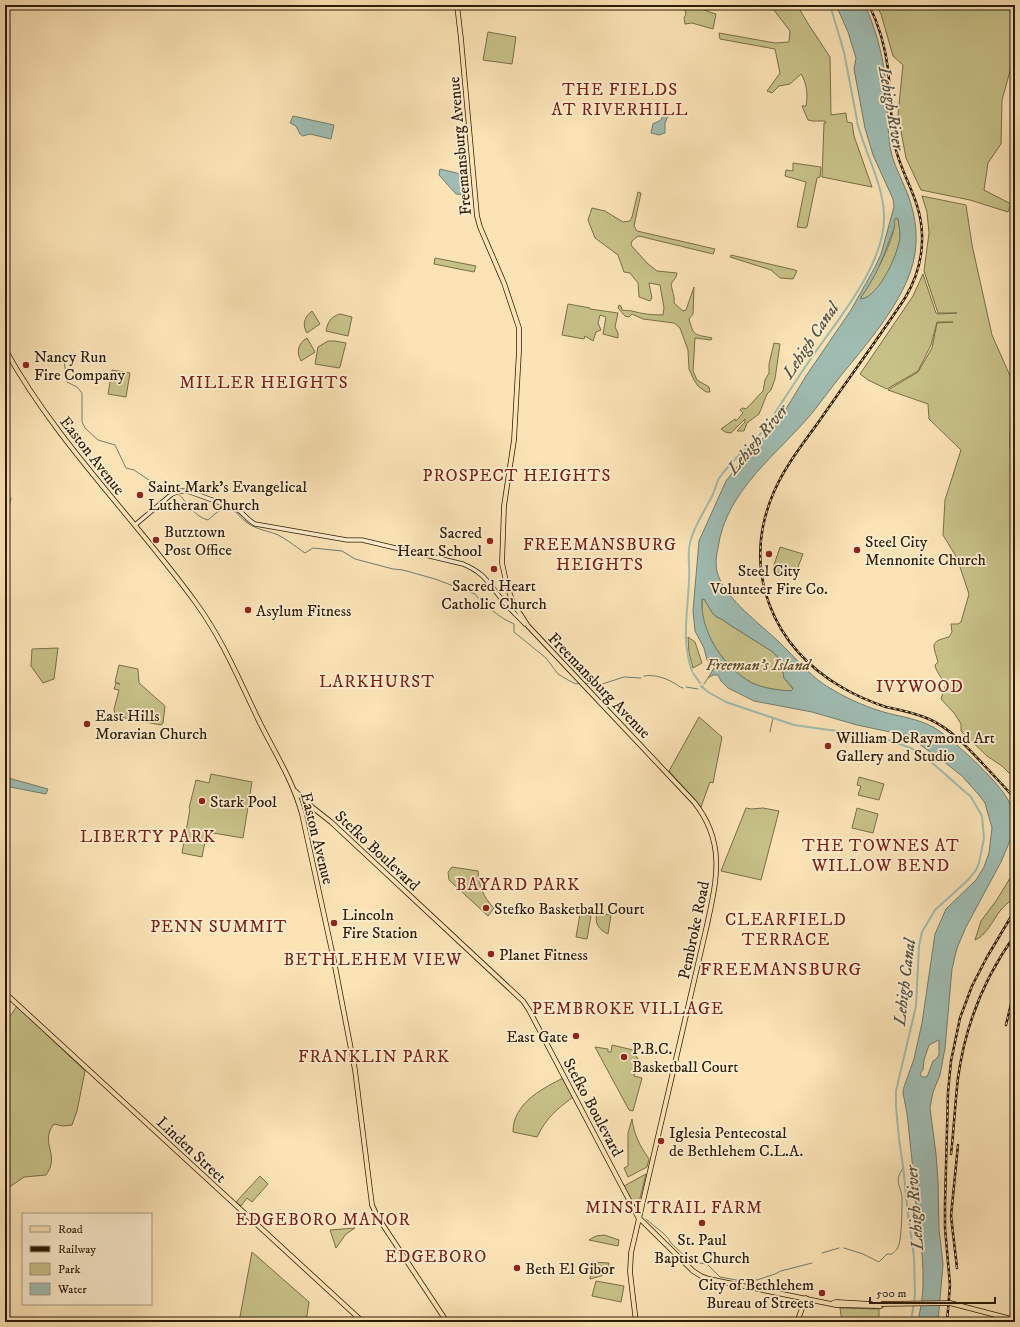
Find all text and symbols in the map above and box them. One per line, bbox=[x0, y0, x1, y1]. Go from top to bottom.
water label: Lehigh River bbox=[873, 64, 910, 154]
street label: Freemansburg Avenue bbox=[444, 75, 476, 216]
district label: THE FIELDS AT RIVERHILL bbox=[551, 79, 689, 121]
water label: Lehigh Canal bbox=[777, 297, 845, 384]
place label: Nancy Run Fire Company bbox=[34, 347, 125, 385]
marker: Nancy Run Fire Company bbox=[21, 360, 31, 370]
district label: MILLER HEIGHTS bbox=[179, 372, 349, 394]
water label: Lehigh River bbox=[722, 399, 795, 480]
street label: Easton Avenue bbox=[55, 412, 129, 499]
district label: PROSPECT HEIGHTS bbox=[423, 465, 611, 487]
place label: Saint Mark's Evangelical Lutheran Church bbox=[148, 477, 307, 515]
marker: Saint Mark's Evangelical Lutheran Church bbox=[135, 490, 145, 500]
place label: Butztown Post Office bbox=[164, 522, 232, 560]
place label: Sacred Heart School bbox=[397, 523, 482, 561]
place label: Steel City Mennonite Church bbox=[865, 532, 987, 570]
district label: FREEMANSBURG HEIGHTS bbox=[523, 534, 677, 576]
marker: Butztown Post Office bbox=[151, 535, 161, 545]
marker: Sacred Heart School bbox=[485, 536, 495, 546]
marker: Steel City Mennonite Church bbox=[852, 545, 862, 555]
marker: Steel City Volunteer Fire Co. bbox=[764, 549, 774, 559]
place label: Steel City Volunteer Fire Co. bbox=[709, 561, 828, 599]
marker: Sacred Heart Catholic Church bbox=[489, 564, 499, 574]
place label: Sacred Heart Catholic Church bbox=[441, 576, 547, 614]
place label: Asylum Fitness bbox=[256, 601, 351, 621]
marker: Asylum Fitness bbox=[243, 605, 253, 615]
street label: Freemansburg Avenue bbox=[544, 629, 655, 743]
park label: Freeman's Island bbox=[706, 655, 813, 675]
district label: LARKHURST bbox=[319, 671, 435, 693]
district label: IVYWOOD bbox=[876, 676, 964, 698]
place label: East Hills Moravian Church bbox=[95, 706, 208, 744]
marker: East Hills Moravian Church bbox=[82, 719, 92, 729]
place label: William DeRaymond Art Gallery and Studio bbox=[835, 728, 995, 766]
marker: William DeRaymond Art Gallery and Studio bbox=[823, 741, 833, 751]
street label: Easton Avenue bbox=[296, 790, 338, 887]
place label: Stark Pool bbox=[210, 792, 277, 812]
marker: Stark Pool bbox=[197, 796, 207, 806]
street label: Stefko Boulevard bbox=[331, 806, 424, 895]
district label: LIBERTY PARK bbox=[80, 826, 216, 848]
district label: THE TOWNES AT WILLOW BEND bbox=[802, 835, 960, 877]
district label: BAYARD PARK bbox=[456, 874, 580, 896]
street label: Pembroke Road bbox=[674, 879, 714, 981]
place label: Stefko Basketball Court bbox=[494, 899, 645, 919]
marker: Stefko Basketball Court bbox=[481, 903, 491, 913]
place label: Lincoln Fire Station bbox=[342, 905, 418, 943]
district label: CLEARFIELD TERRACE bbox=[725, 909, 847, 951]
district label: PENN SUMMIT bbox=[150, 916, 288, 938]
marker: Lincoln Fire Station bbox=[329, 918, 339, 928]
water label: Lehigh Canal bbox=[889, 936, 921, 1028]
place label: Planet Fitness bbox=[499, 945, 588, 965]
district label: BETHLEHEM VIEW bbox=[283, 949, 463, 971]
marker: Planet Fitness bbox=[486, 949, 496, 959]
district label: FREEMANSBURG bbox=[700, 959, 862, 981]
district label: PEMBROKE VILLAGE bbox=[532, 998, 724, 1020]
place label: East Gate bbox=[506, 1027, 568, 1047]
marker: East Gate bbox=[571, 1031, 581, 1041]
place label: P.B.C. Basketball Court bbox=[632, 1039, 738, 1077]
district label: FRANKLIN PARK bbox=[298, 1046, 450, 1068]
marker: P.B.C. Basketball Court bbox=[619, 1052, 629, 1062]
street label: Stefko Boulevard bbox=[559, 1055, 628, 1160]
street label: Linden Street bbox=[152, 1112, 230, 1187]
place label: Iglesia Pentecostal de Bethlehem C.L.A. bbox=[669, 1123, 804, 1161]
marker: Iglesia Pentecostal de Bethlehem C.L.A. bbox=[656, 1136, 666, 1146]
water label: Lehigh River bbox=[901, 1163, 929, 1252]
district label: MINSI TRAIL FARM bbox=[585, 1197, 763, 1219]
district label: EDGEBORO MANOR bbox=[235, 1209, 411, 1231]
legend bbox=[22, 1213, 152, 1305]
marker: St. Paul Baptist Church bbox=[697, 1218, 707, 1228]
text: Road bbox=[58, 1222, 83, 1237]
place label: St. Paul Baptist Church bbox=[654, 1230, 751, 1268]
text: Railway bbox=[58, 1242, 96, 1257]
district label: EDGEBORO bbox=[385, 1246, 487, 1268]
place label: Beth El Gibor bbox=[525, 1259, 615, 1279]
text: Park bbox=[58, 1262, 80, 1277]
marker: Beth El Gibor bbox=[512, 1263, 522, 1273]
place label: City of Bethlehem Bureau of Streets bbox=[698, 1275, 814, 1313]
scale bar bbox=[870, 1279, 995, 1305]
text: Water bbox=[57, 1282, 87, 1297]
text: 500 m bbox=[876, 1286, 906, 1301]
marker: City of Bethlehem Bureau of Streets bbox=[817, 1288, 827, 1298]

